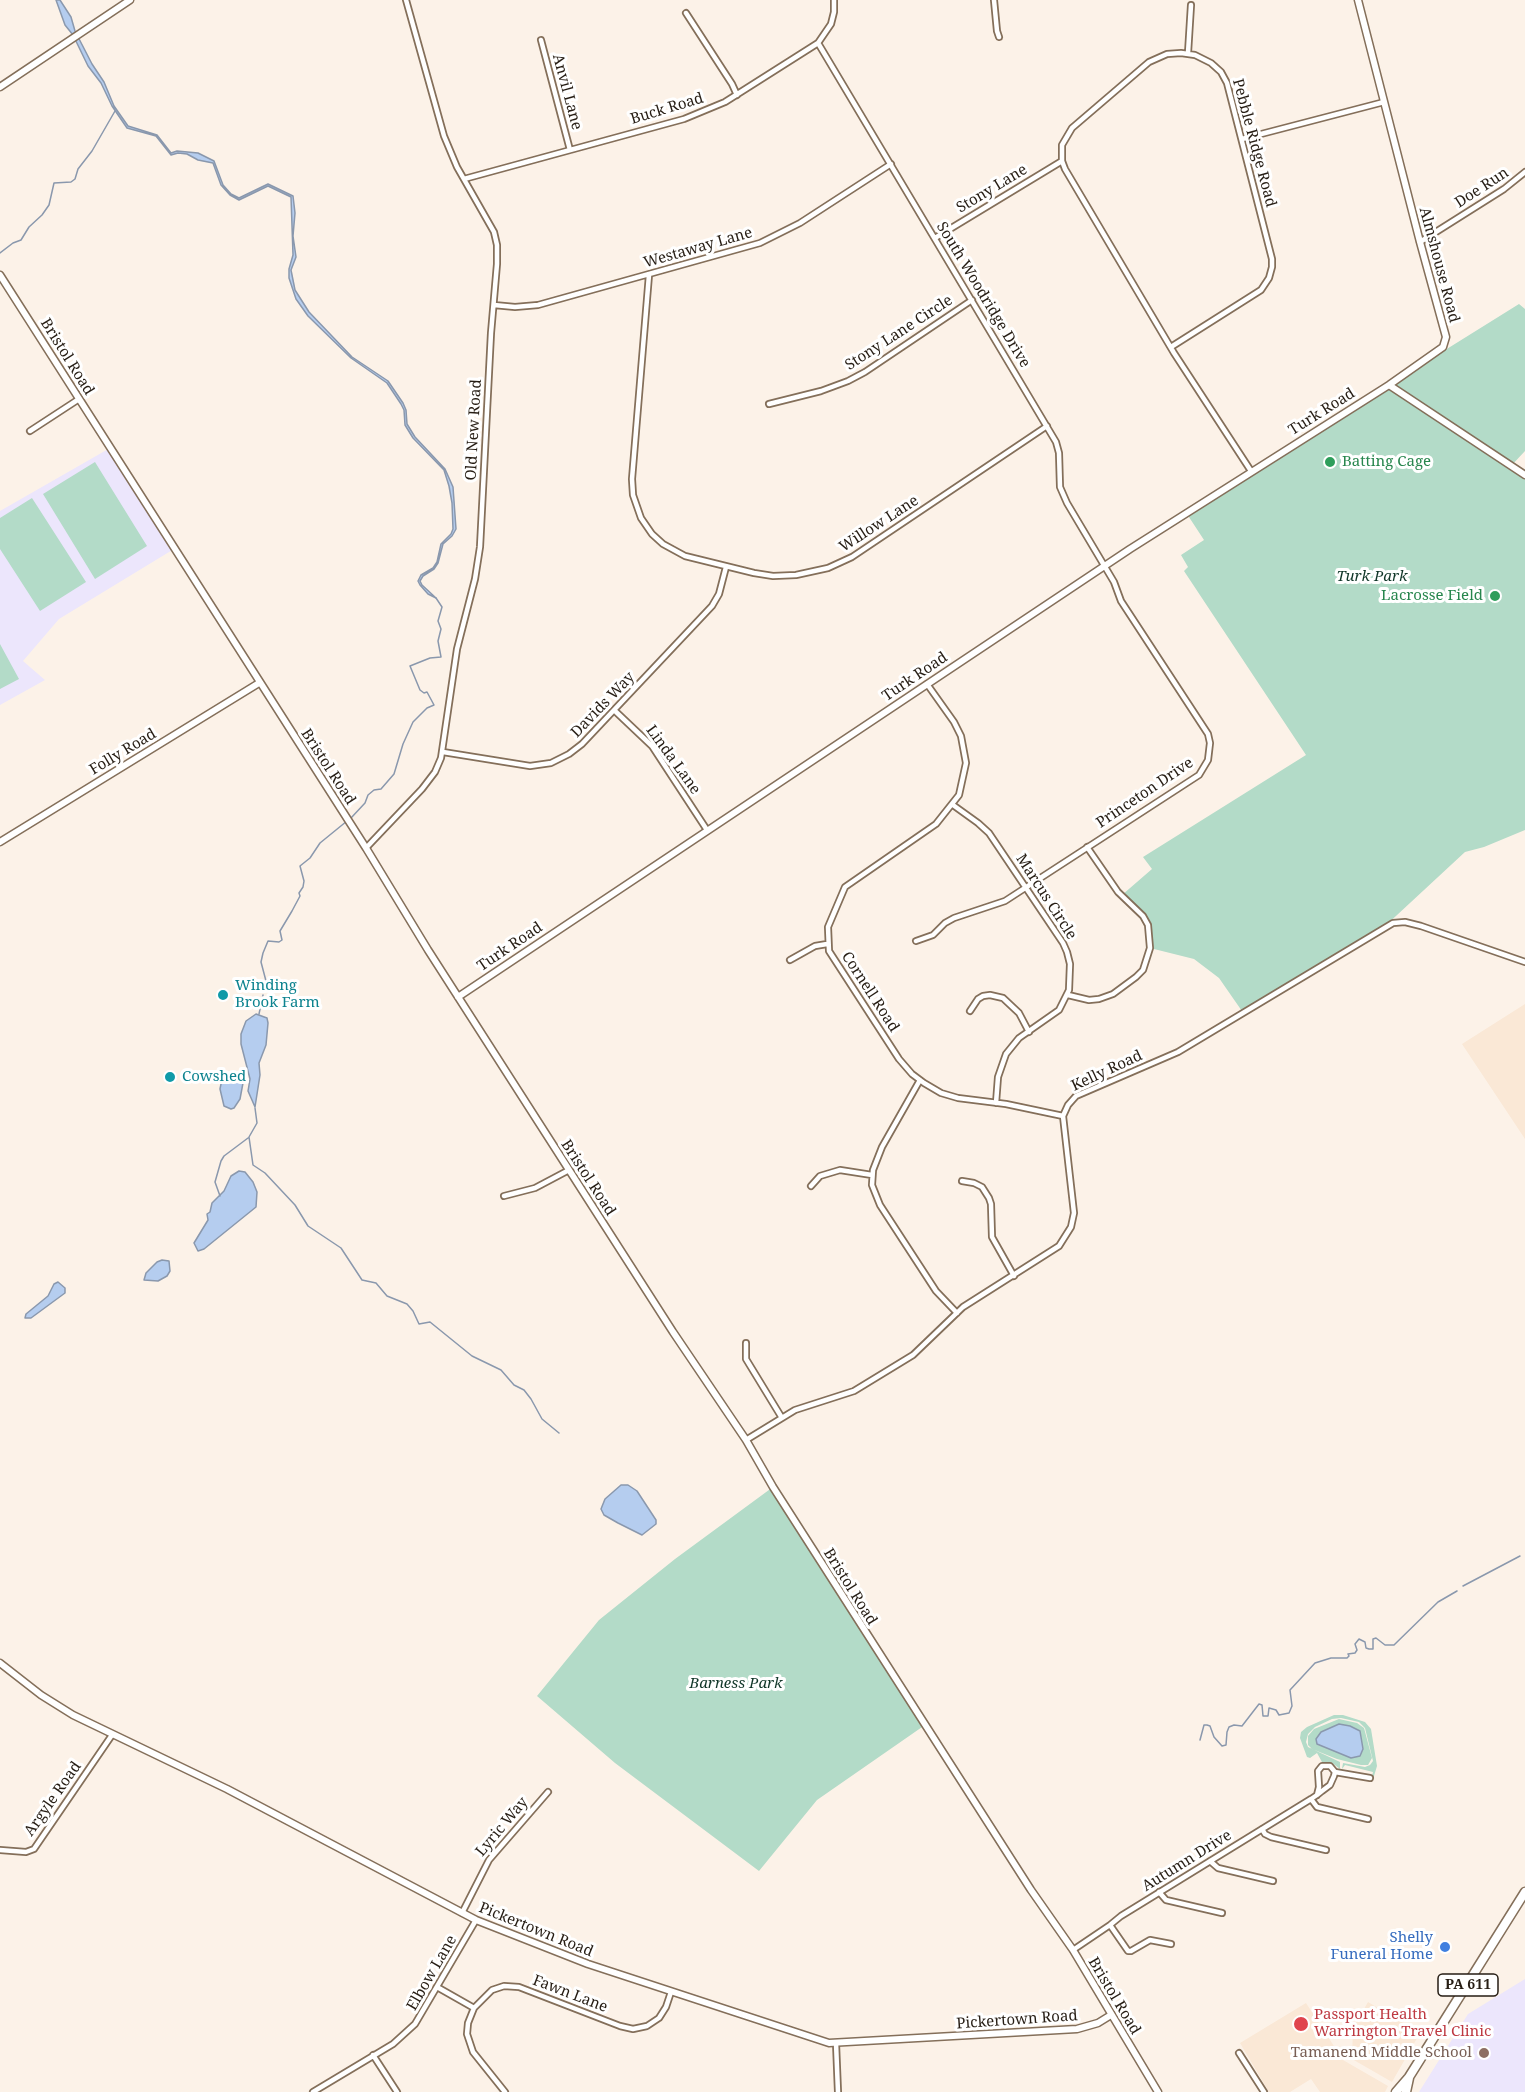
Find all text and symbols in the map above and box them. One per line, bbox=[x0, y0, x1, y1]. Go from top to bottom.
street label: Anvil Lane bbox=[548, 52, 586, 132]
street label: Pebble Ridge Road bbox=[1228, 77, 1280, 209]
street label: Buck Road bbox=[628, 89, 706, 129]
street label: Stony Lane bbox=[953, 161, 1031, 217]
street label: Doe Run bbox=[1452, 164, 1512, 212]
street label: Almshouse Road bbox=[1415, 205, 1463, 325]
street label: South Woodridge Drive bbox=[932, 219, 1034, 371]
street label: Westaway Lane bbox=[642, 224, 754, 272]
street label: Stony Lane Circle bbox=[842, 292, 956, 374]
street label: Bristol Road bbox=[36, 315, 98, 399]
street label: Old New Road bbox=[462, 379, 486, 481]
street label: Turk Road bbox=[1286, 385, 1358, 439]
place label: Batting Cage bbox=[1342, 453, 1431, 471]
marker: Batting Cage bbox=[1323, 455, 1337, 469]
street label: Willow Lane bbox=[836, 492, 922, 556]
park label: Turk Park bbox=[1336, 568, 1408, 586]
place label: Lacrosse Field bbox=[1381, 587, 1483, 605]
marker: Lacrosse Field bbox=[1488, 589, 1502, 603]
street label: Turk Road bbox=[879, 649, 951, 705]
street label: Davids Way bbox=[567, 669, 639, 741]
street label: Linda Lane bbox=[642, 722, 704, 798]
street label: Folly Road bbox=[86, 725, 160, 779]
street label: Bristol Road bbox=[297, 726, 359, 808]
street label: Princeton Drive bbox=[1093, 754, 1197, 832]
street label: Marcus Circle bbox=[1012, 851, 1080, 943]
street label: Turk Road bbox=[474, 919, 546, 975]
street label: Cornell Road bbox=[837, 949, 903, 1035]
place label: Winding Brook Farm bbox=[235, 977, 320, 1012]
marker: Winding Brook Farm bbox=[216, 988, 230, 1002]
street label: Kelly Road bbox=[1069, 1047, 1145, 1095]
place label: Cowshed bbox=[182, 1068, 246, 1086]
marker: Cowshed bbox=[163, 1070, 177, 1084]
street label: Bristol Road bbox=[557, 1137, 619, 1219]
street label: Bristol Road bbox=[819, 1545, 881, 1629]
park label: Barness Park bbox=[689, 1675, 783, 1693]
street label: Argyle Road bbox=[21, 1758, 85, 1840]
street label: Lyric Way bbox=[472, 1794, 532, 1860]
street label: Autumn Drive bbox=[1139, 1826, 1235, 1896]
street label: Pickertown Road bbox=[476, 1899, 596, 1961]
place label: Shelly Funeral Home bbox=[1330, 1929, 1433, 1964]
street label: Elbow Lane bbox=[403, 1932, 461, 2014]
marker: Shelly Funeral Home bbox=[1438, 1940, 1452, 1954]
street label: Bristol Road bbox=[1084, 1954, 1144, 2038]
street label: Fawn Lane bbox=[530, 1971, 610, 2017]
road number: PA 611 bbox=[1438, 1974, 1498, 1996]
place label: Passport Health Warrington Travel Clinic bbox=[1314, 2006, 1491, 2041]
street label: Pickertown Road bbox=[956, 2007, 1078, 2033]
marker: Passport Health Warrington Travel Clinic bbox=[1292, 2015, 1310, 2033]
place label: Tamanend Middle School bbox=[1291, 2044, 1472, 2062]
marker: Tamanend Middle School bbox=[1477, 2046, 1491, 2060]

